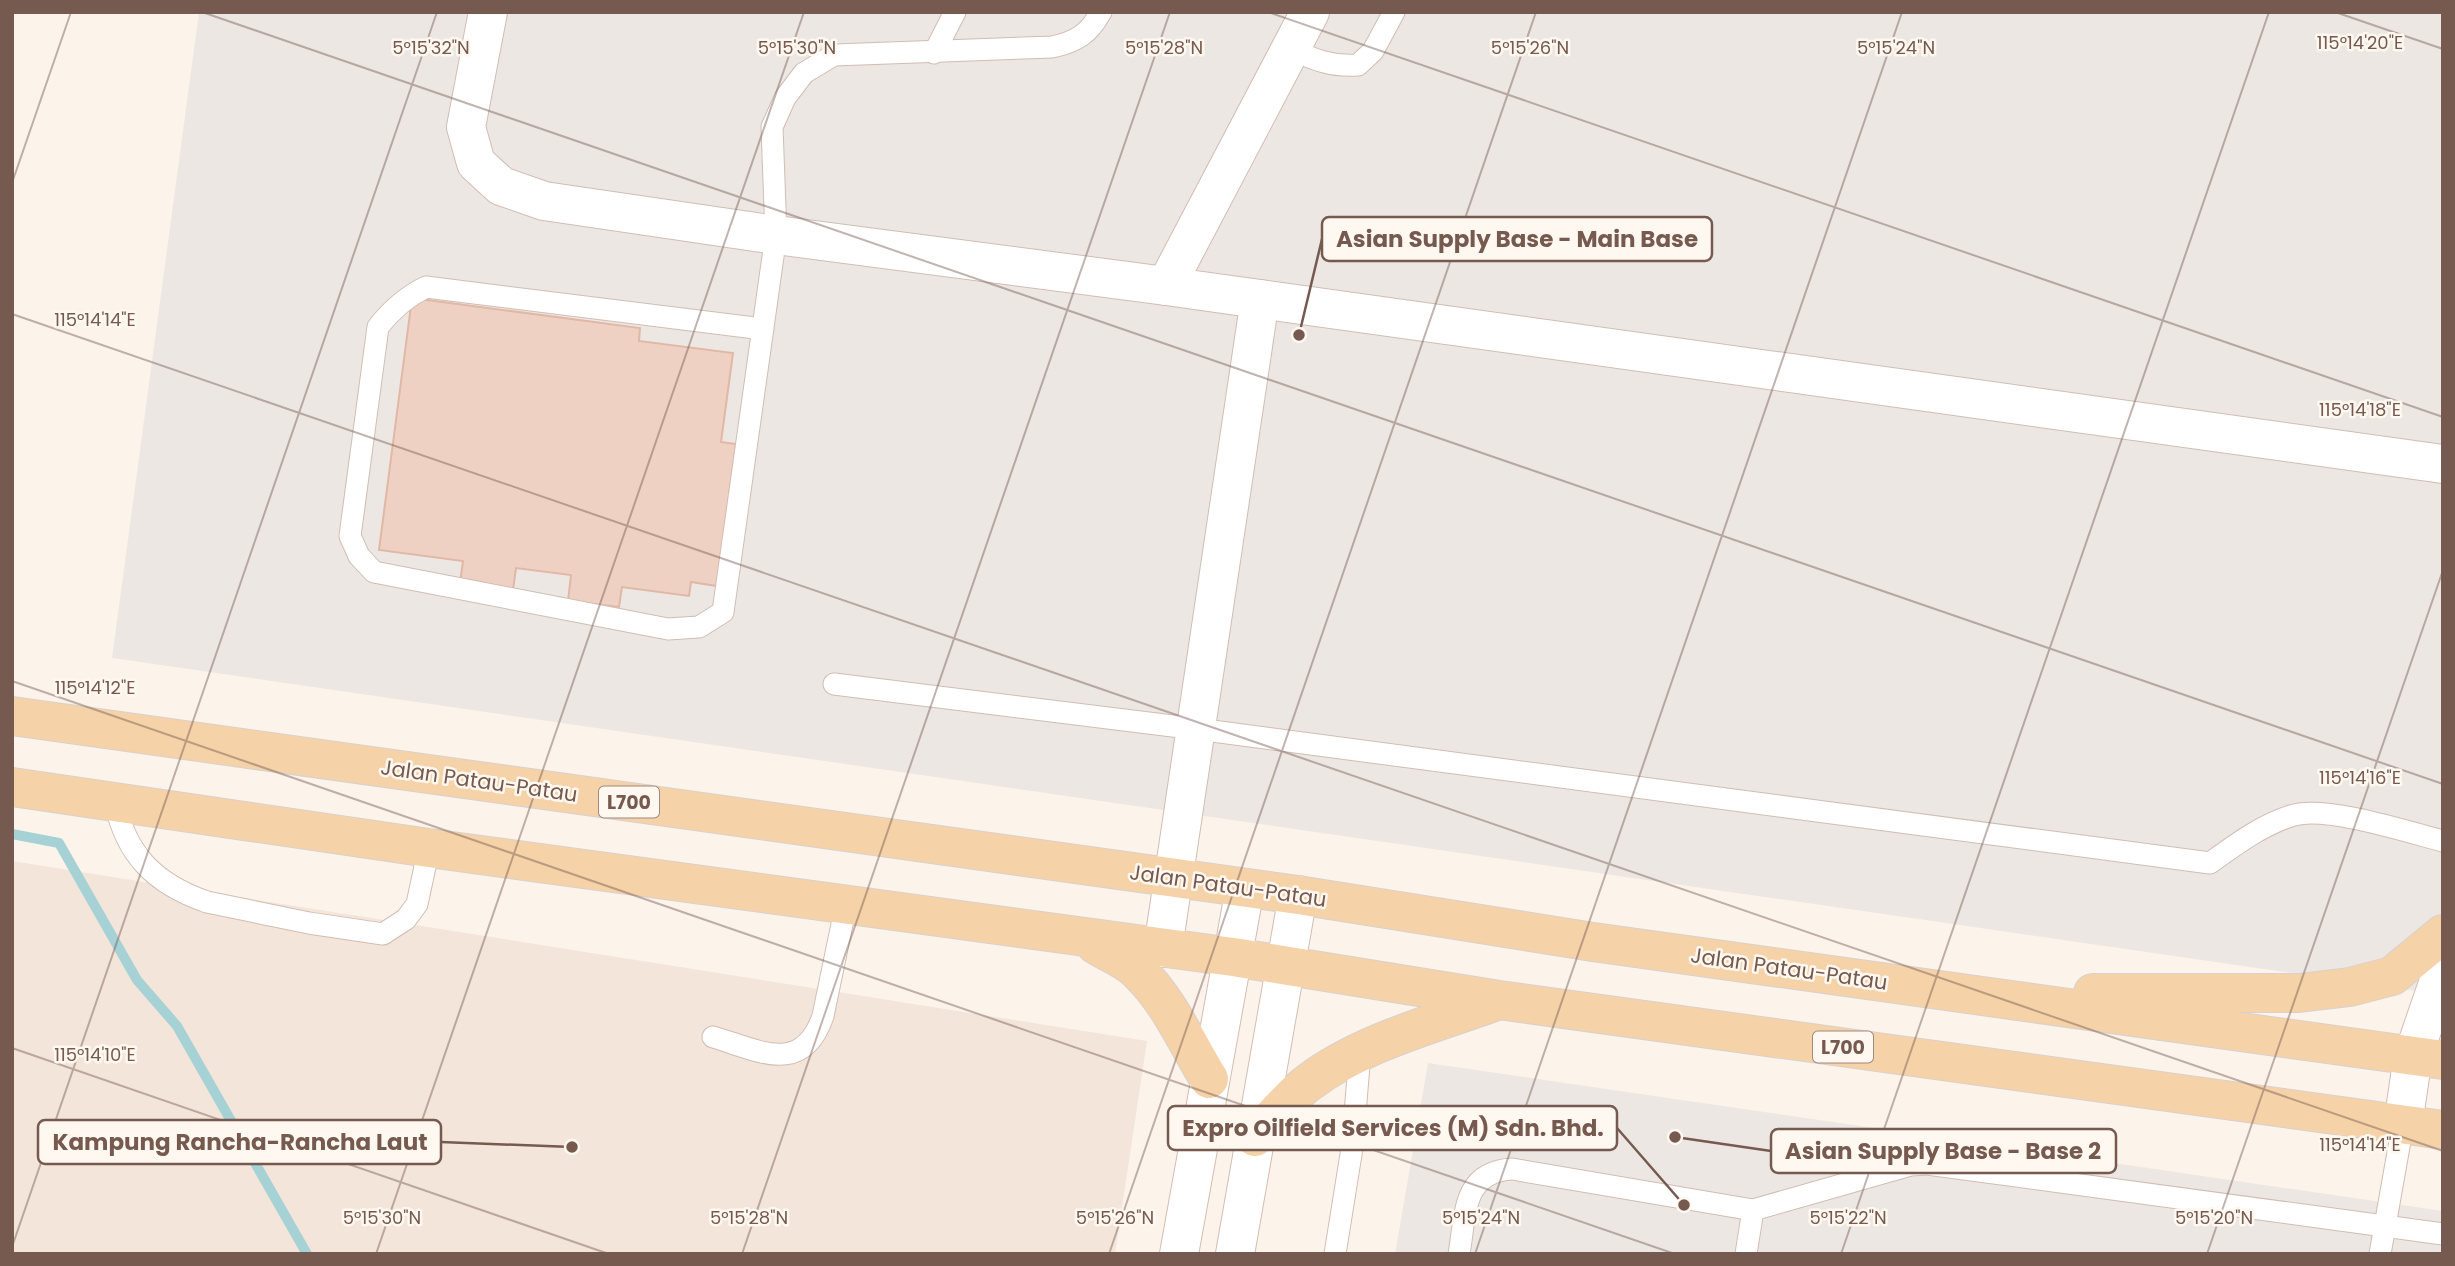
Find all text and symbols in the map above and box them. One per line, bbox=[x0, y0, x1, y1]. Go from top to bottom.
text: 115°14'20"E bbox=[2317, 30, 2403, 55]
text: 5°15'32"N bbox=[392, 35, 470, 60]
text: 5°15'30"N bbox=[758, 35, 836, 60]
text: 5°15'28"N bbox=[1125, 35, 1203, 60]
text: 5°15'26"N bbox=[1491, 35, 1569, 60]
text: 5°15'24"N bbox=[1857, 35, 1935, 60]
callout: Asian Supply Base - Main Base bbox=[1322, 217, 1712, 261]
text: Asian Supply Base - Main Base bbox=[1336, 223, 1698, 255]
text: 115°14'14"E bbox=[54, 307, 136, 332]
text: 115°14'18"E bbox=[2319, 397, 2401, 422]
text: 115°14'12"E bbox=[55, 675, 135, 700]
street label: Jalan Patau-Patau bbox=[379, 752, 579, 809]
text: 115°14'16"E bbox=[2319, 765, 2401, 790]
road number: L700 bbox=[599, 786, 659, 818]
street label: Jalan Patau-Patau bbox=[1128, 857, 1328, 914]
street label: Jalan Patau-Patau bbox=[1689, 940, 1889, 997]
road number: L700 bbox=[1813, 1032, 1873, 1063]
text: 115°14'10"E bbox=[54, 1042, 136, 1067]
callout: Expro Oilfield Services (M) Sdn. Bhd. bbox=[1168, 1106, 1617, 1150]
text: Expro Oilfield Services (M) Sdn. Bhd. bbox=[1182, 1112, 1604, 1144]
callout: Kampung Rancha-Rancha Laut bbox=[38, 1120, 441, 1164]
text: Kampung Rancha-Rancha Laut bbox=[52, 1126, 428, 1158]
callout: Asian Supply Base - Base 2 bbox=[1771, 1129, 2116, 1173]
text: 115°14'14"E bbox=[2319, 1132, 2401, 1157]
text: Asian Supply Base - Base 2 bbox=[1785, 1135, 2101, 1167]
text: 5°15'30"N bbox=[343, 1205, 421, 1230]
text: 5°15'28"N bbox=[710, 1205, 788, 1230]
text: 5°15'26"N bbox=[1076, 1205, 1154, 1230]
text: 5°15'24"N bbox=[1442, 1205, 1520, 1230]
text: 5°15'22"N bbox=[1809, 1205, 1887, 1230]
text: 5°15'20"N bbox=[2175, 1205, 2253, 1230]

